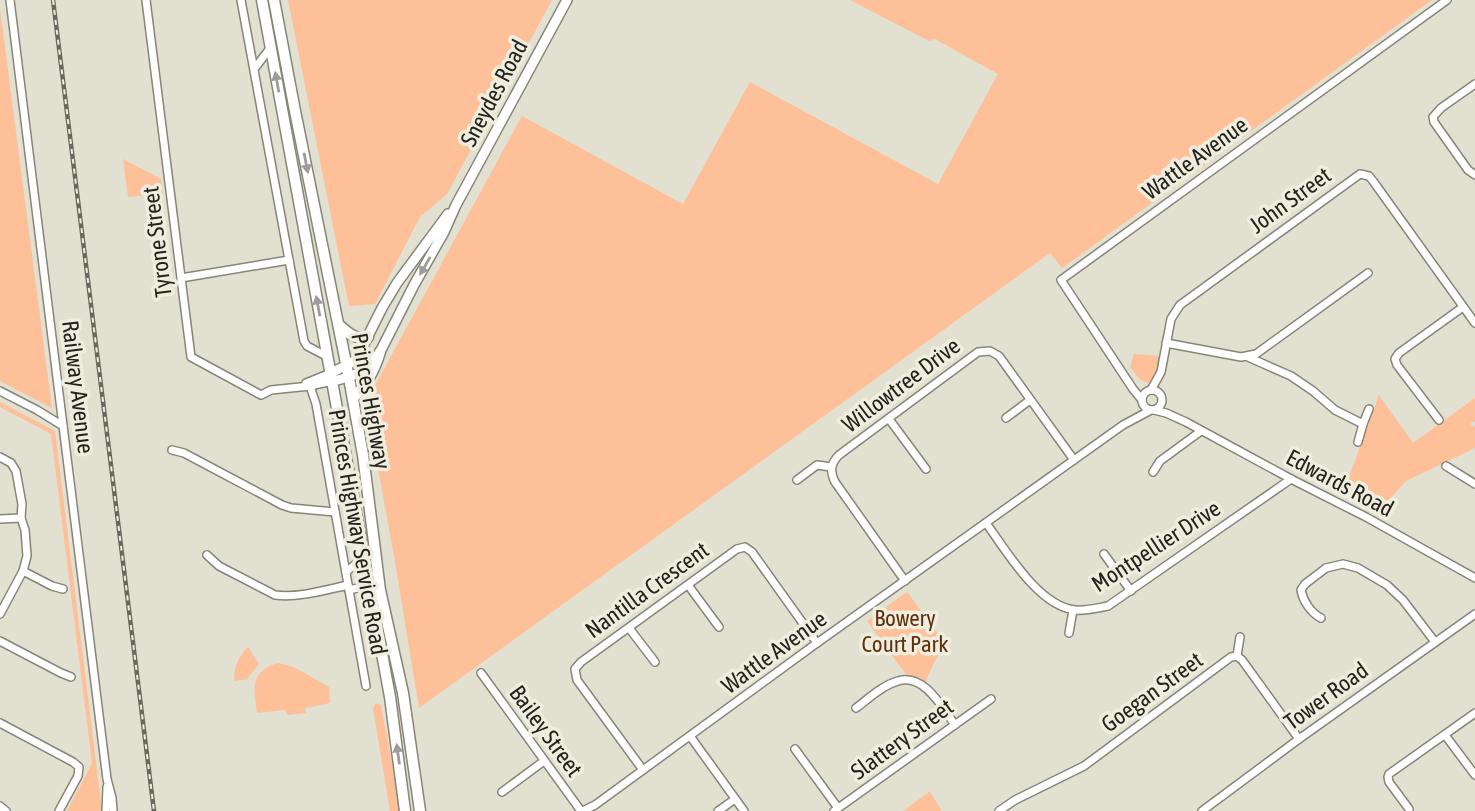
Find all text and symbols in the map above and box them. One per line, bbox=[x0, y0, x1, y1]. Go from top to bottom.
street label: Sneydes Road bbox=[455, 35, 533, 151]
one-way arrow bbox=[271, 71, 282, 93]
street label: Wattle Avenue bbox=[1138, 111, 1252, 205]
one-way arrow bbox=[300, 152, 311, 174]
street label: John Street bbox=[1244, 162, 1336, 238]
street label: Tyrone Street bbox=[137, 185, 177, 299]
one-way arrow bbox=[419, 256, 431, 275]
one-way arrow bbox=[313, 295, 324, 317]
street label: Railway Avenue bbox=[57, 319, 99, 455]
street label: Princes Highway bbox=[346, 331, 396, 471]
street label: Willowtree Drive bbox=[837, 332, 965, 438]
street label: Princes Highway Service Road bbox=[324, 407, 392, 657]
street label: Edwards Road bbox=[1282, 444, 1398, 522]
street label: Montpellier Drive bbox=[1087, 495, 1225, 597]
street label: Nantilla Crescent bbox=[580, 537, 714, 643]
street label: Wattle Avenue bbox=[717, 605, 831, 699]
park label: Bowery Court Park bbox=[861, 605, 949, 657]
street label: Goegan Street bbox=[1096, 647, 1208, 737]
street label: Tower Road bbox=[1279, 657, 1373, 735]
street label: Bailey Street bbox=[504, 680, 588, 782]
street label: Slattery Street bbox=[846, 693, 958, 785]
one-way arrow bbox=[392, 743, 403, 765]

